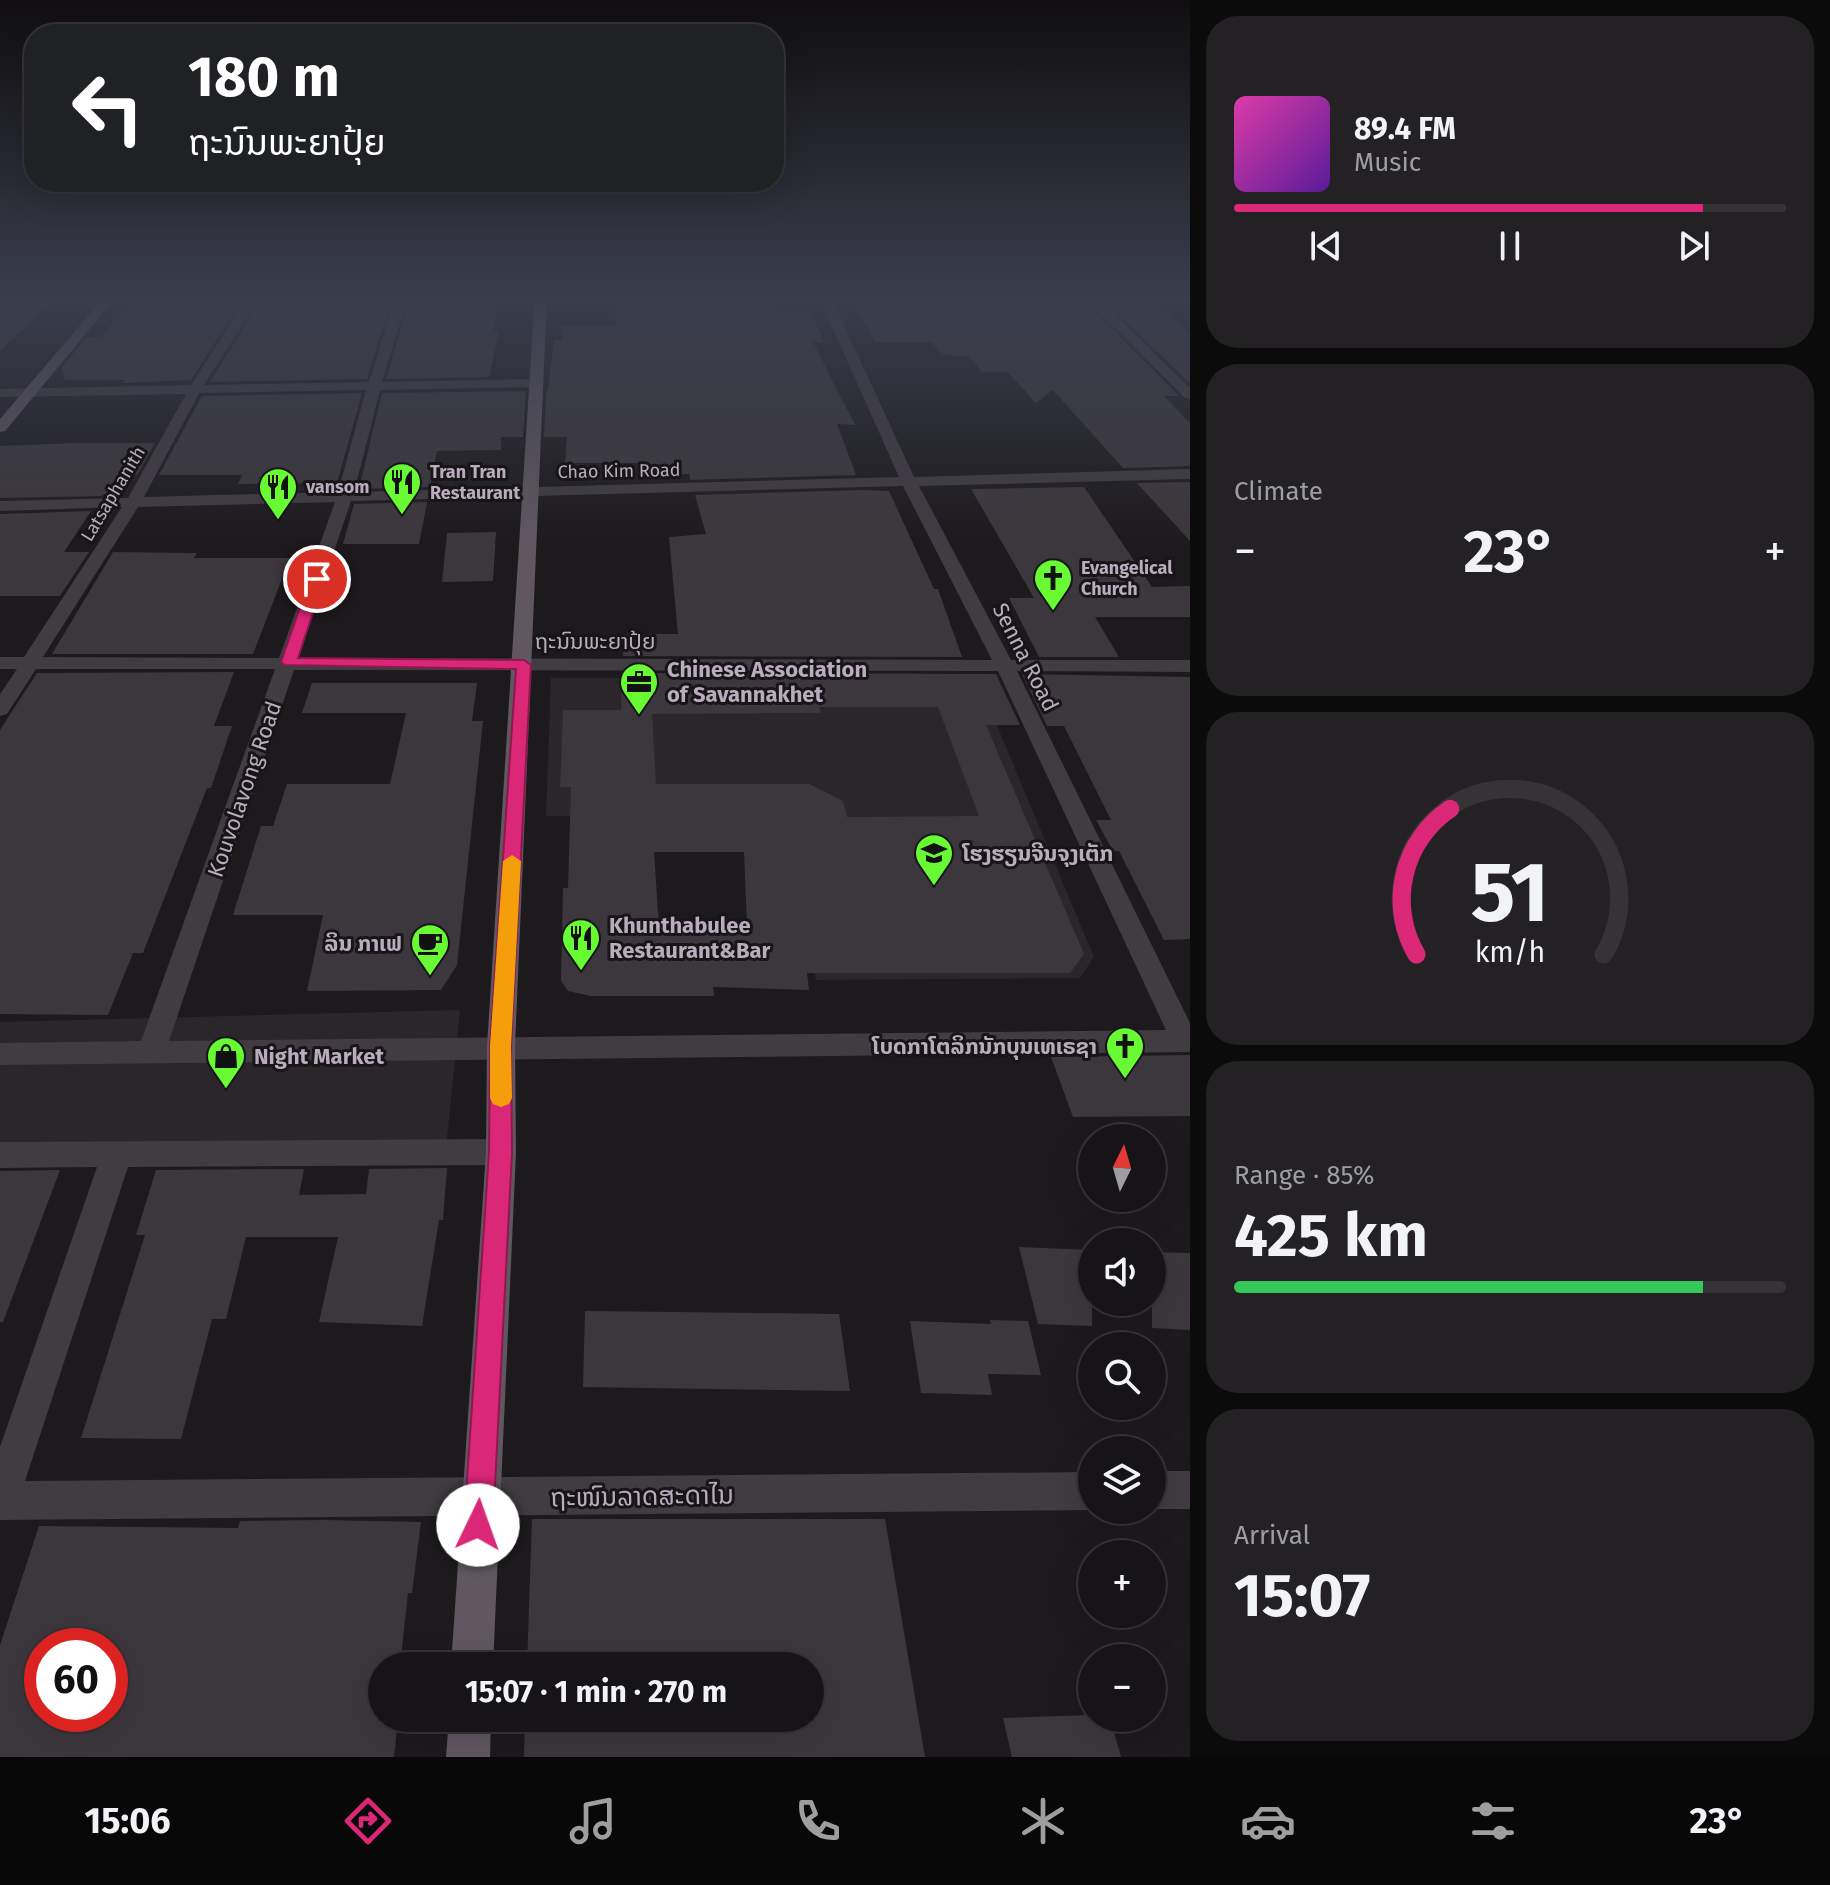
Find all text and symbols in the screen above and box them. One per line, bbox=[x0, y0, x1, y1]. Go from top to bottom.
text: 180 m bbox=[188, 44, 340, 111]
icon: left bbox=[56, 56, 160, 160]
text: 89.4 FM bbox=[1354, 111, 1456, 147]
text: ຖະນົນພະຍາປຸ້ຍ bbox=[188, 121, 386, 165]
text: Music bbox=[1354, 147, 1421, 178]
icon: previous bbox=[1304, 224, 1348, 268]
icon: pause bbox=[1488, 224, 1532, 268]
icon: next bbox=[1672, 224, 1716, 268]
street label: Latsaphanith bbox=[76, 443, 150, 545]
street label: Chao Kim Road bbox=[557, 459, 681, 483]
restaurant icon: Tran Tran Restaurant bbox=[381, 461, 423, 516]
place label: Tran Tran Restaurant bbox=[430, 461, 521, 504]
restaurant icon: vansom bbox=[257, 466, 299, 521]
place label: vansom bbox=[305, 476, 370, 498]
text: Climate bbox=[1234, 476, 1323, 507]
text: 23° bbox=[1463, 516, 1557, 588]
text: − bbox=[1234, 525, 1256, 578]
text: + bbox=[1764, 525, 1786, 578]
pin bbox=[283, 545, 351, 613]
icon: arrive bbox=[295, 557, 339, 601]
church icon: Evangelical Church bbox=[1032, 557, 1074, 612]
place label: Evangelical Church bbox=[1081, 557, 1173, 600]
street label: Senna Road bbox=[987, 598, 1064, 716]
street label: ຖະນົນພະຍາປຸ້ຍ bbox=[535, 628, 655, 656]
place label: Chinese Association of Savannakhet bbox=[667, 656, 867, 708]
office icon: Chinese Association of Savannakhet bbox=[618, 661, 660, 716]
street label: Kouvolavong Road bbox=[202, 698, 287, 881]
school or university icon: ໂຮງຮຽນຈີນຈຸງເຕັກ bbox=[913, 832, 955, 887]
place label: ໂຮງຮຽນຈີນຈຸງເຕັກ bbox=[961, 840, 1113, 867]
text: 51 bbox=[1471, 842, 1549, 942]
place label: Khunthabulee Restaurant&Bar bbox=[609, 912, 771, 964]
restaurant icon: Khunthabulee Restaurant&Bar bbox=[560, 917, 602, 972]
cafe icon: ລິນ ກາເຟ bbox=[409, 922, 451, 977]
place label: ລິນ ກາເຟ bbox=[324, 930, 402, 957]
text: km/h bbox=[1475, 935, 1545, 970]
church icon: ໂບດກາໂຕລິກນັກບຸນເທເຣຊາ bbox=[1104, 1025, 1146, 1080]
place label: ໂບດກາໂຕລິກນັກບຸນເທເຣຊາ bbox=[871, 1033, 1097, 1060]
shop icon: Night Market bbox=[205, 1035, 247, 1090]
place label: Night Market bbox=[254, 1043, 384, 1070]
north arrow bbox=[1078, 1124, 1166, 1212]
map controls bbox=[1078, 1124, 1166, 1732]
text: Range · 85% bbox=[1234, 1160, 1374, 1191]
text: 425 km bbox=[1234, 1200, 1428, 1272]
button: sound bbox=[1078, 1228, 1166, 1316]
button: search bbox=[1078, 1332, 1166, 1420]
button: layers bbox=[1078, 1436, 1166, 1524]
street label: ຖະໜົນລາດສະດາໄນ bbox=[550, 1479, 734, 1514]
position arrow bbox=[436, 1483, 520, 1567]
text: Arrival bbox=[1234, 1520, 1310, 1551]
button: + bbox=[1078, 1540, 1166, 1628]
text: 15:07 bbox=[1234, 1560, 1370, 1632]
speed limit sign: 60 bbox=[24, 1628, 128, 1732]
button: − bbox=[1078, 1644, 1166, 1732]
text: 15:07 · 1 min · 270 m bbox=[465, 1674, 727, 1710]
icon: directions bbox=[340, 1793, 396, 1849]
icon: music bbox=[565, 1793, 621, 1849]
icon: phone bbox=[790, 1793, 846, 1849]
icon: climate bbox=[1015, 1793, 1071, 1849]
icon: car bbox=[1240, 1793, 1296, 1849]
icon: filters bbox=[1465, 1793, 1521, 1849]
text: 15:06 bbox=[85, 1799, 171, 1843]
text: 23° bbox=[1690, 1799, 1745, 1843]

